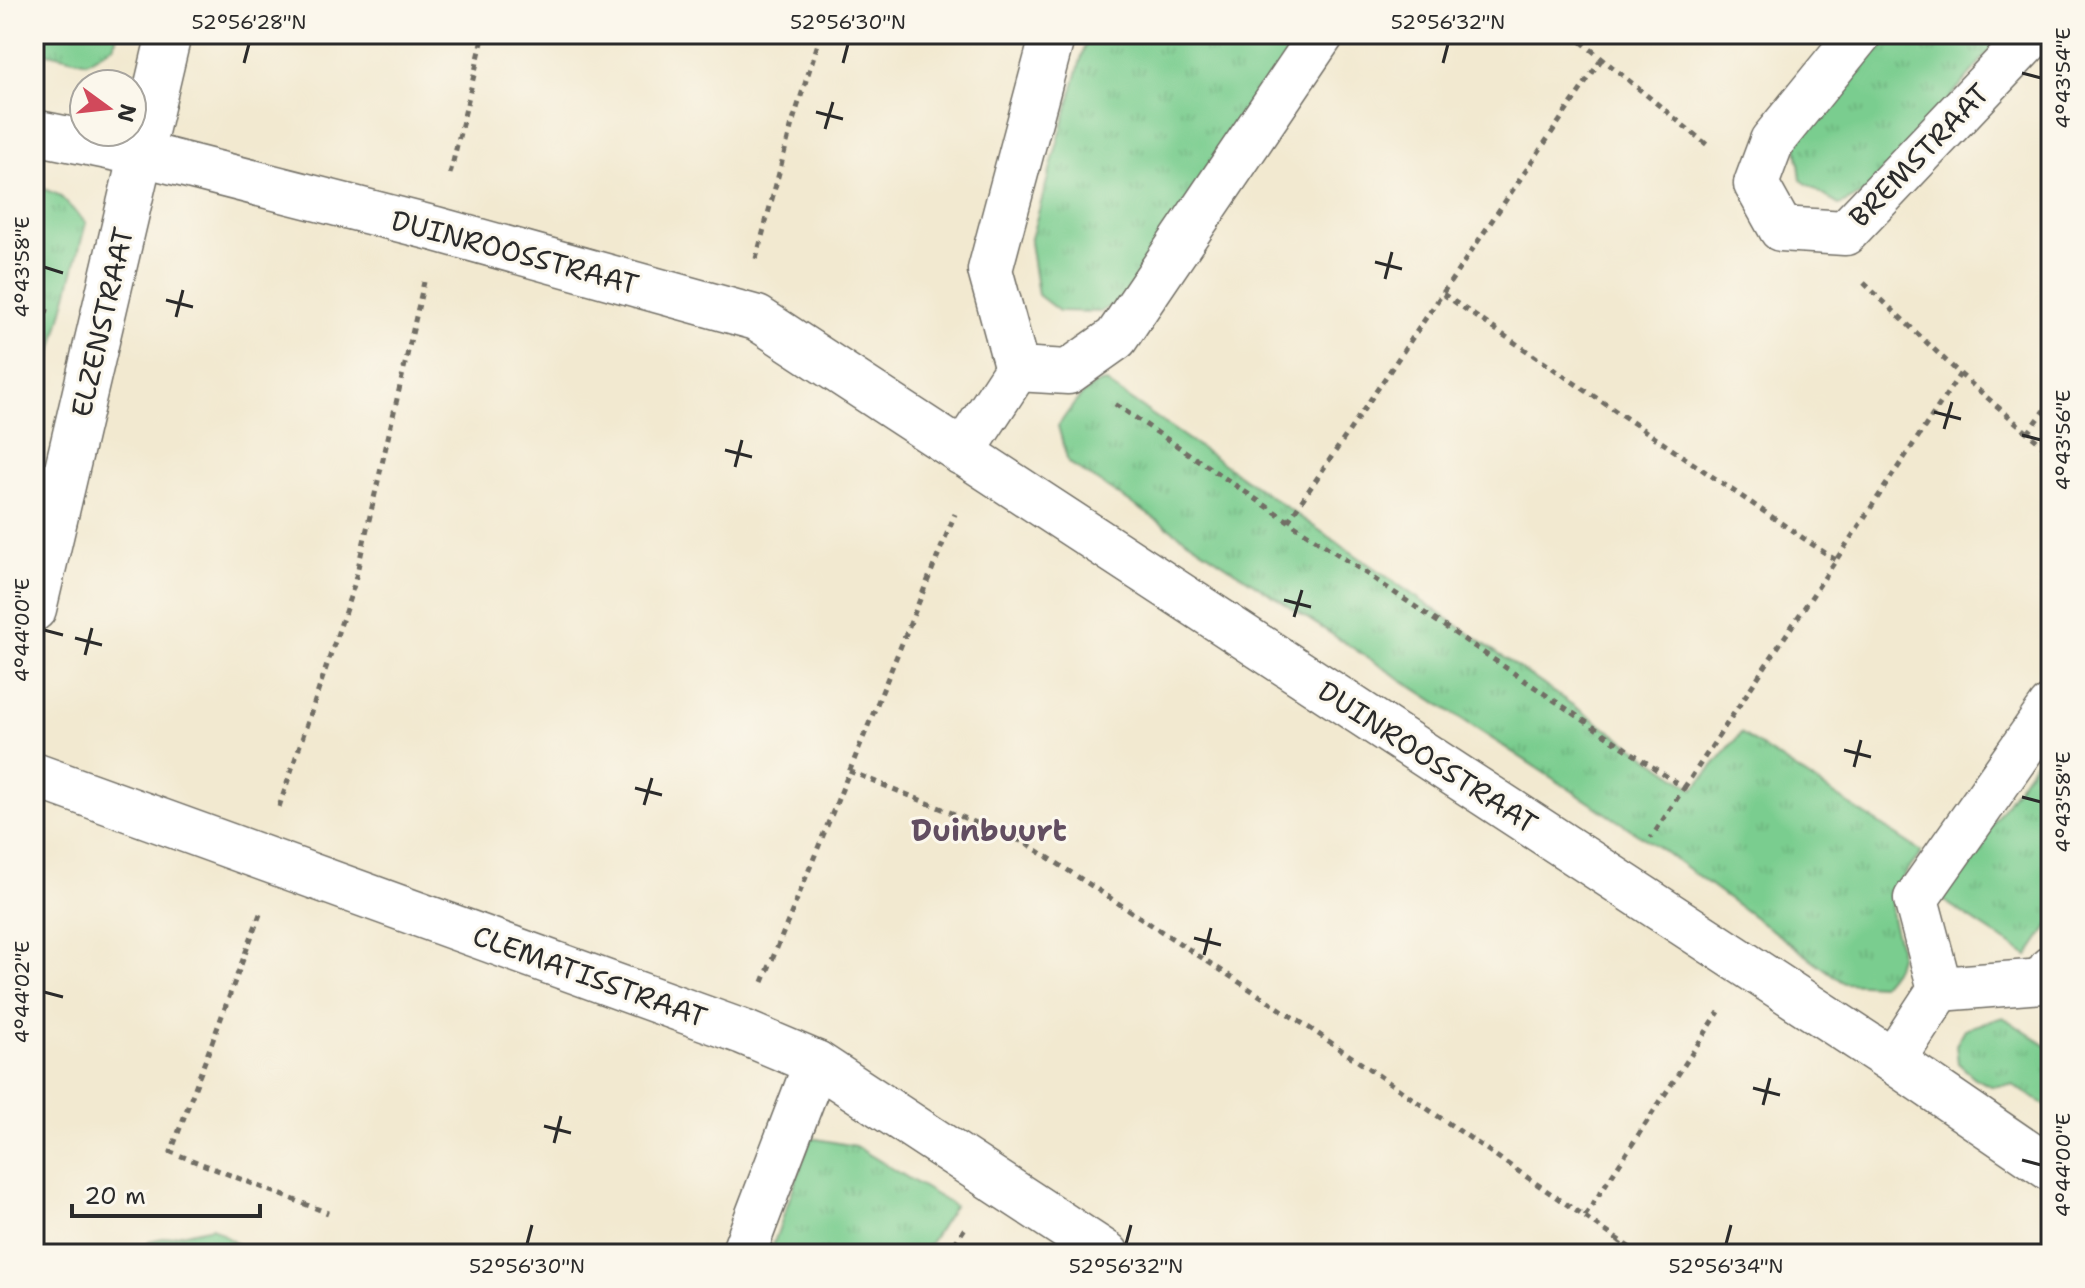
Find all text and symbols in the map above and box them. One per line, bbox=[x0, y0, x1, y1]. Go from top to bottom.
text: 52°56'28"N bbox=[191, 9, 307, 35]
text: 52°56'30"N bbox=[790, 9, 906, 35]
text: 52°56'32"N bbox=[1391, 9, 1505, 35]
text: 4°43'54"E bbox=[2050, 27, 2076, 129]
north arrow bbox=[68, 68, 148, 148]
street label: BREMSTRAAT bbox=[1840, 75, 1998, 235]
text: N bbox=[111, 101, 143, 125]
street label: DUINROOSSTRAAT bbox=[387, 201, 643, 303]
text: 4°43'58"E bbox=[9, 216, 35, 318]
street label: ELZENSTRAAT bbox=[62, 224, 142, 420]
text: 4°43'56"E bbox=[2050, 390, 2076, 490]
text: 4°44'00"E bbox=[9, 578, 35, 682]
street label: DUINROOSSTRAAT bbox=[1311, 672, 1545, 842]
text: 4°43'58"E bbox=[2050, 751, 2076, 853]
district label: Duinbuurt bbox=[911, 810, 1067, 851]
street label: CLEMATISSTRAAT bbox=[468, 916, 712, 1036]
text: 4°44'02"E bbox=[9, 941, 35, 1043]
text: 4°44'00"E bbox=[2050, 1113, 2076, 1217]
scale bar bbox=[72, 1168, 260, 1218]
text: 20 m bbox=[84, 1180, 146, 1212]
text: 52°56'30"N bbox=[469, 1253, 585, 1279]
text: 52°56'32"N bbox=[1069, 1253, 1183, 1279]
text: 52°56'34"N bbox=[1669, 1253, 1783, 1279]

